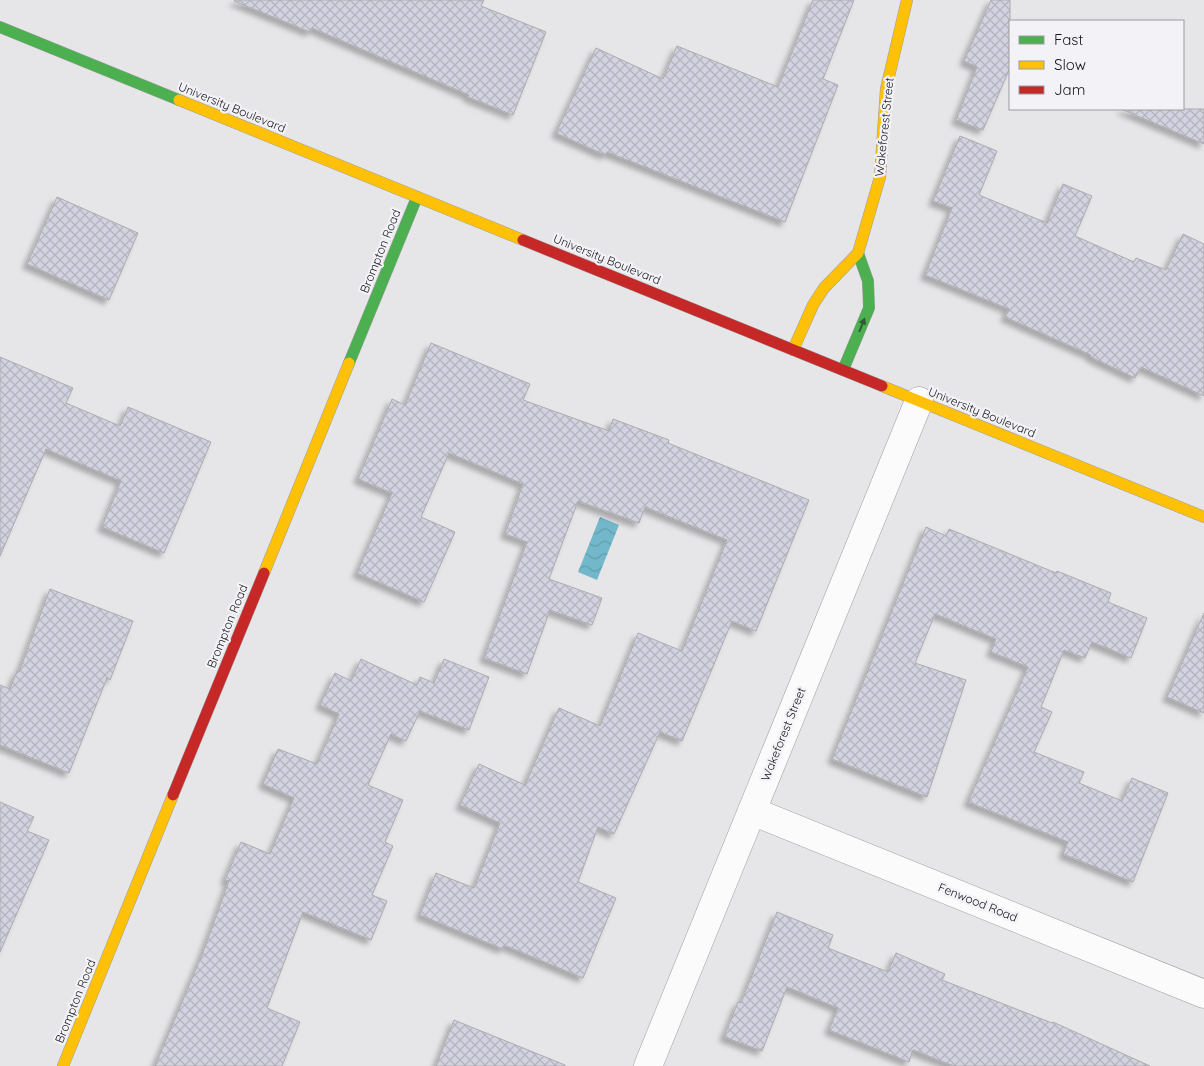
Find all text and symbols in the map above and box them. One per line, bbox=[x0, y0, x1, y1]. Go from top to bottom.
legend bbox=[1009, 20, 1184, 110]
text: Fast bbox=[1054, 30, 1083, 49]
text: Slow bbox=[1054, 55, 1086, 74]
street label: Wakeforest Street bbox=[871, 77, 897, 177]
street label: University Boulevard bbox=[176, 79, 288, 135]
text: Jam bbox=[1054, 80, 1085, 99]
street label: Brompton Road bbox=[356, 207, 404, 295]
street label: University Boulevard bbox=[551, 231, 663, 287]
one-way arrow bbox=[858, 317, 866, 332]
street label: University Boulevard bbox=[926, 384, 1038, 440]
street label: Brompton Road bbox=[203, 582, 251, 670]
street label: Wakeforest Street bbox=[757, 685, 809, 783]
street label: Fenwood Road bbox=[936, 879, 1020, 925]
street label: Brompton Road bbox=[51, 957, 99, 1045]

